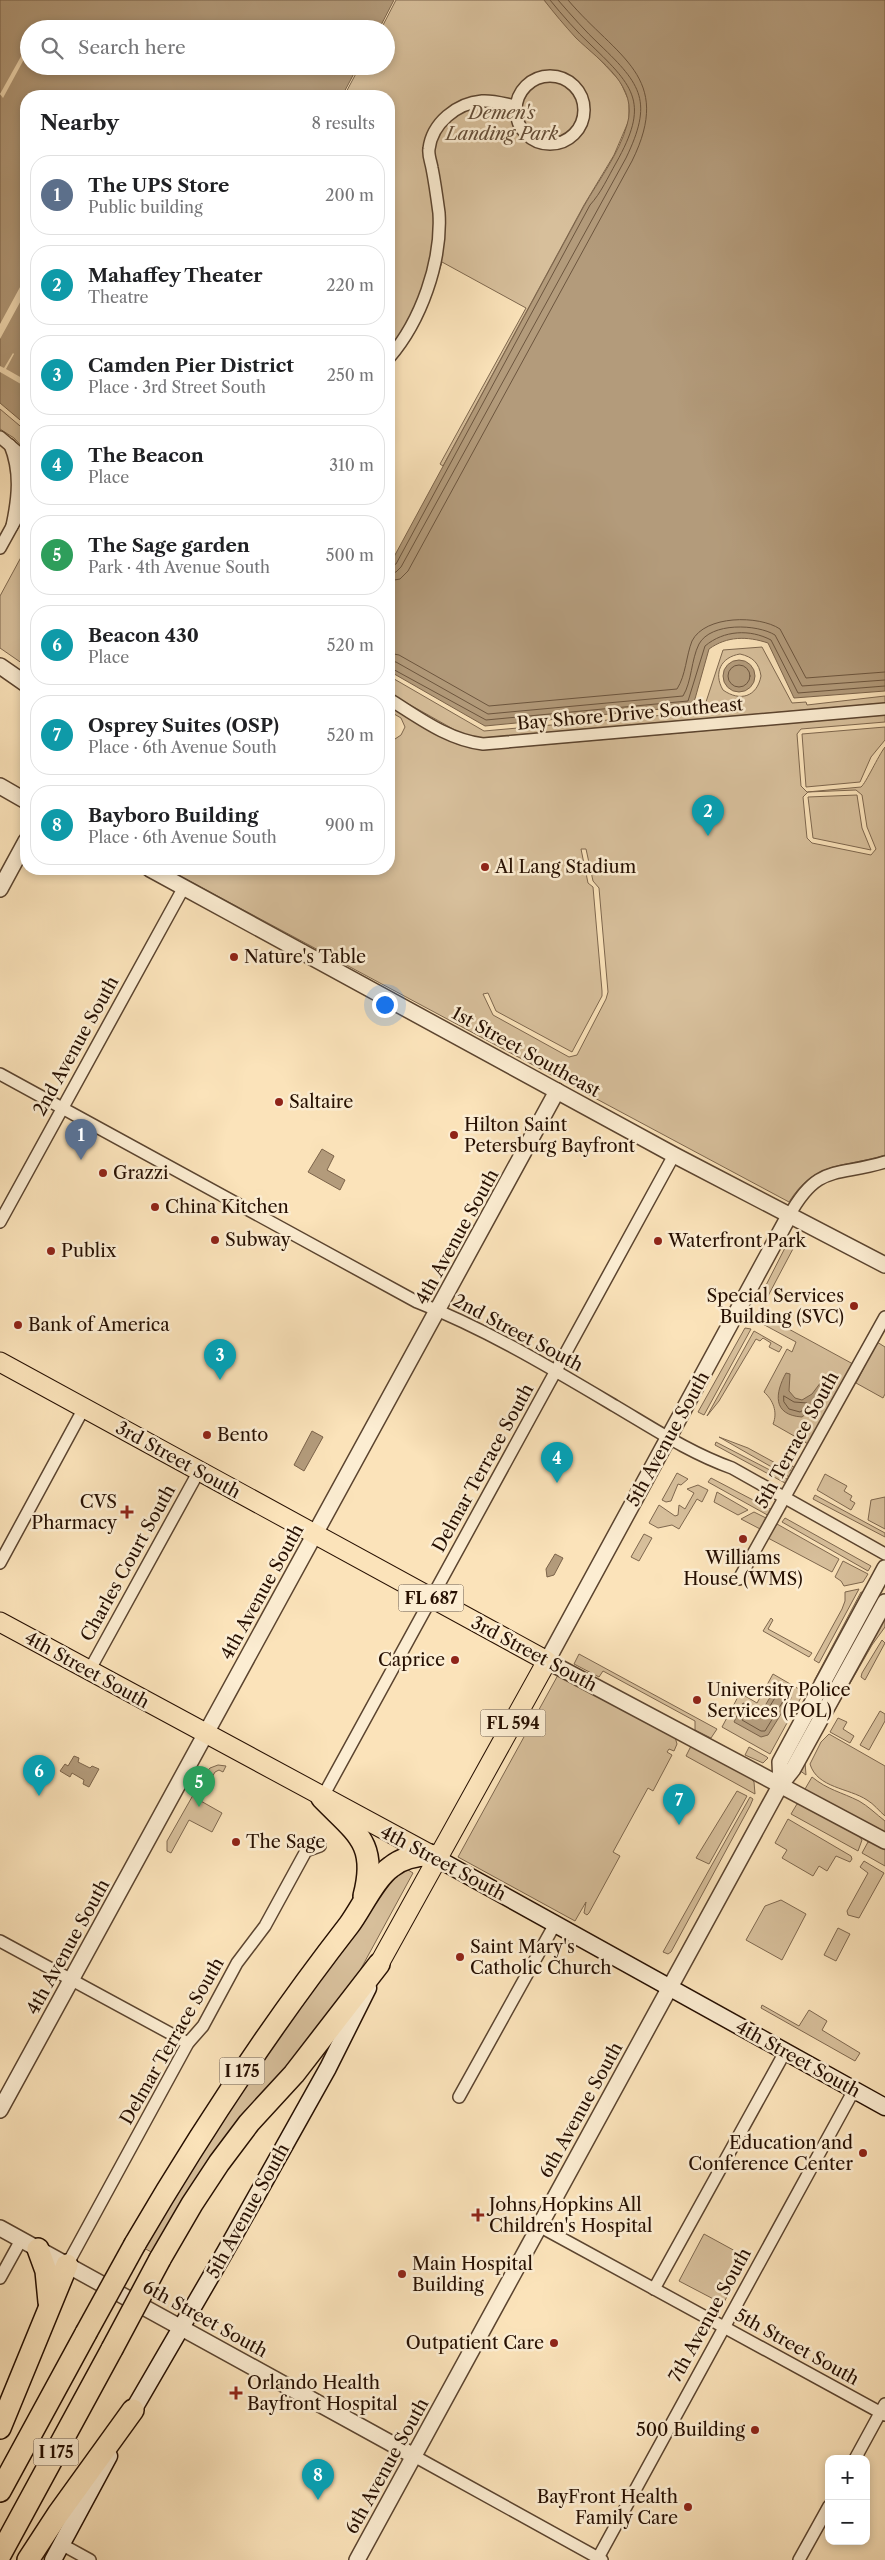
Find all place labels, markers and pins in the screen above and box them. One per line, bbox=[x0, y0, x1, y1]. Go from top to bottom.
pin: 2 bbox=[692, 795, 724, 836]
place label: Al Lang Stadium bbox=[494, 856, 636, 878]
marker: Al Lang Stadium bbox=[479, 861, 491, 873]
place label: Nature's Table bbox=[244, 946, 366, 968]
marker: Nature's Table bbox=[228, 951, 240, 963]
place label: Saltaire bbox=[289, 1091, 353, 1113]
marker: Saltaire bbox=[273, 1096, 285, 1108]
place label: Hilton Saint Petersburg Bayfront bbox=[464, 1114, 636, 1157]
pin: 1 bbox=[65, 1119, 97, 1160]
marker: Hilton Saint Petersburg Bayfront bbox=[448, 1129, 460, 1141]
place label: Grazzi bbox=[113, 1162, 169, 1184]
marker: Grazzi bbox=[97, 1167, 109, 1179]
place label: China Kitchen bbox=[165, 1196, 289, 1218]
marker: China Kitchen bbox=[149, 1201, 161, 1213]
place label: Subway bbox=[225, 1229, 292, 1251]
place label: Waterfront Park bbox=[667, 1230, 808, 1252]
marker: Subway bbox=[209, 1234, 221, 1246]
marker: Waterfront Park bbox=[652, 1235, 664, 1247]
place label: Publix bbox=[61, 1240, 117, 1262]
marker: Publix bbox=[45, 1245, 57, 1257]
place label: Special Services Building (SVC) bbox=[707, 1285, 844, 1328]
marker: Special Services Building (SVC) bbox=[848, 1300, 860, 1312]
place label: Bank of America bbox=[28, 1314, 170, 1336]
marker: Bank of America bbox=[12, 1319, 24, 1331]
pin: 3 bbox=[204, 1339, 236, 1380]
place label: Bento bbox=[217, 1424, 268, 1446]
marker: Bento bbox=[201, 1429, 213, 1441]
pin: 4 bbox=[541, 1442, 573, 1483]
place label: CVS Pharmacy bbox=[31, 1491, 118, 1534]
marker: CVS Pharmacy bbox=[121, 1506, 133, 1518]
marker: Williams House (WMS) bbox=[737, 1533, 749, 1545]
place label: Williams House (WMS) bbox=[683, 1547, 803, 1590]
place label: Caprice bbox=[378, 1649, 445, 1671]
marker: Caprice bbox=[449, 1654, 461, 1666]
place label: University Police Services (POL) bbox=[707, 1679, 851, 1722]
marker: University Police Services (POL) bbox=[691, 1694, 703, 1706]
pin: 6 bbox=[23, 1755, 55, 1796]
pin: 5 bbox=[183, 1766, 215, 1807]
pin: 7 bbox=[663, 1784, 695, 1825]
place label: The Sage bbox=[246, 1831, 325, 1853]
marker: The Sage bbox=[230, 1836, 242, 1848]
place label: Saint Mary's Catholic Church bbox=[470, 1936, 611, 1979]
marker: Saint Mary's Catholic Church bbox=[454, 1951, 466, 1963]
place label: Education and Conference Center bbox=[688, 2132, 853, 2175]
marker: Education and Conference Center bbox=[857, 2147, 869, 2159]
place label: Johns Hopkins All Children's Hospital bbox=[486, 2194, 652, 2237]
marker: Johns Hopkins All Children's Hospital bbox=[471, 2208, 485, 2222]
place label: Main Hospital Building bbox=[412, 2253, 533, 2296]
marker: Main Hospital Building bbox=[396, 2268, 408, 2280]
place label: Outpatient Care bbox=[406, 2332, 544, 2354]
marker: Outpatient Care bbox=[548, 2337, 560, 2349]
place label: Orlando Health Bayfront Hospital bbox=[247, 2372, 398, 2415]
marker: Orlando Health Bayfront Hospital bbox=[229, 2386, 243, 2400]
place label: 500 Building bbox=[636, 2419, 746, 2441]
marker: 500 Building bbox=[749, 2424, 761, 2436]
pin: 8 bbox=[302, 2459, 334, 2500]
place label: BayFront Health Family Care bbox=[537, 2486, 678, 2529]
marker: BayFront Health Family Care bbox=[682, 2501, 694, 2513]

